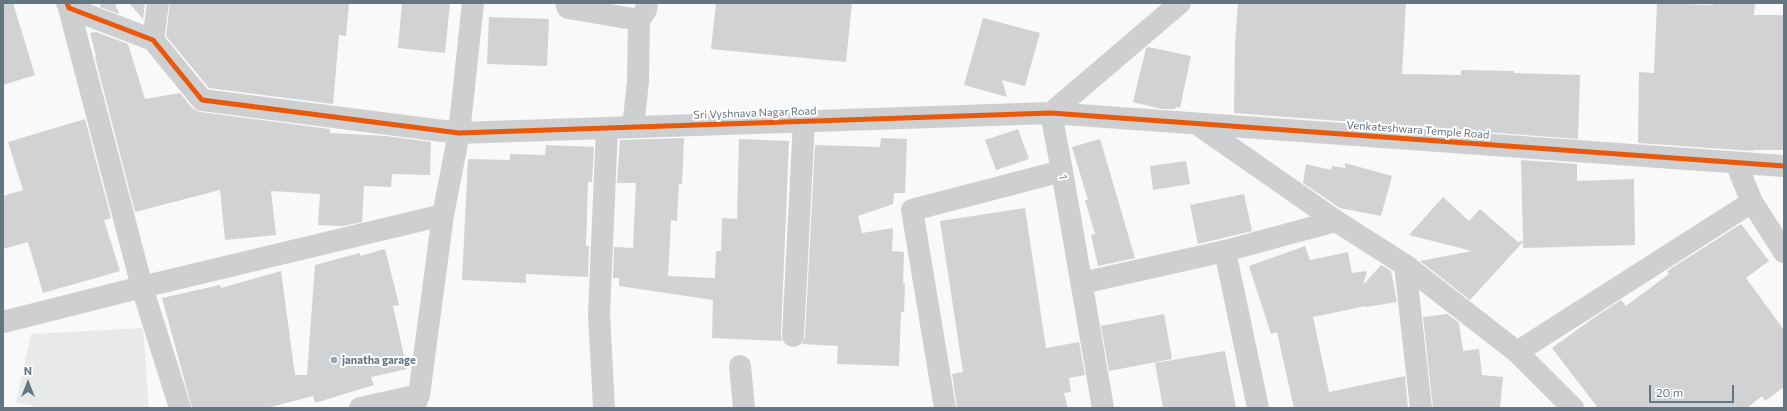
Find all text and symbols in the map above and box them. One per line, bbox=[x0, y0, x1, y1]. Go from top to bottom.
street label: Sri Vyshnava Nagar Road bbox=[693, 104, 817, 122]
street label: Venkateshwara Temple Road bbox=[1346, 118, 1490, 142]
street label: 1 bbox=[1056, 174, 1070, 180]
place label: janatha garage bbox=[342, 353, 416, 367]
marker: janatha garage bbox=[329, 355, 339, 365]
north arrow bbox=[8, 363, 48, 403]
text: N bbox=[24, 364, 32, 377]
scale bar bbox=[1651, 377, 1736, 403]
text: 20 m bbox=[1656, 385, 1683, 399]

